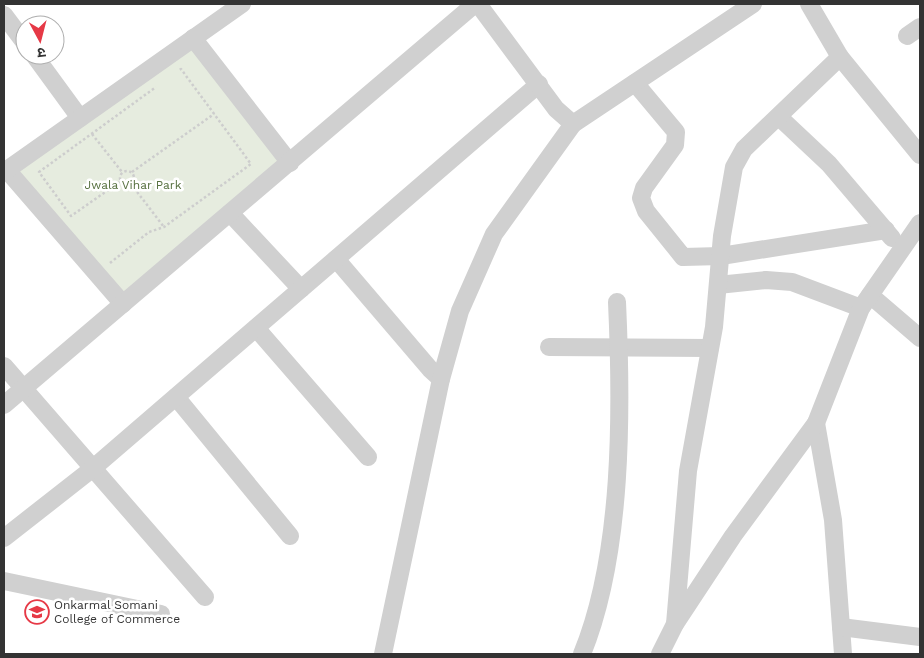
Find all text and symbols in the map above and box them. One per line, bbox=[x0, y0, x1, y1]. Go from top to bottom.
north arrow bbox=[15, 15, 65, 65]
text: उ bbox=[36, 44, 47, 61]
park label: Jwala Vihar Park bbox=[84, 178, 182, 192]
place label: Onkarmal Somani College of Commerce bbox=[54, 598, 180, 626]
school or university icon: Onkarmal Somani College of Commerce bbox=[24, 599, 50, 625]

